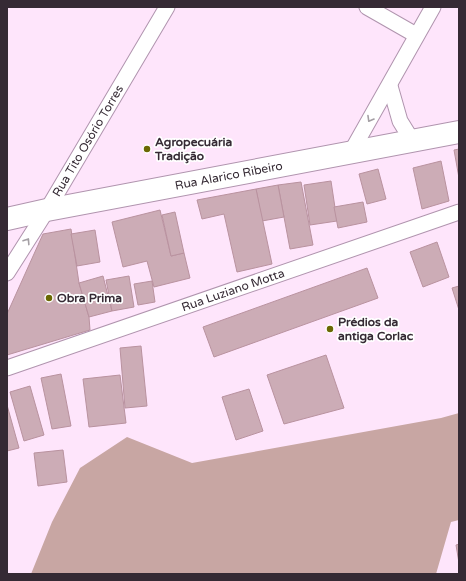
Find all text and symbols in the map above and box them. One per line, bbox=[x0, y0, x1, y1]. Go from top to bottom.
street label: Rua Tito Osório Torres bbox=[50, 82, 126, 199]
one-way arrow bbox=[368, 115, 375, 123]
place label: Agropecuária Tradição bbox=[154, 135, 232, 164]
marker: Agropecuária Tradição bbox=[142, 144, 152, 154]
street label: Rua Alarico Ribeiro bbox=[174, 159, 284, 193]
one-way arrow bbox=[22, 238, 30, 245]
street label: Rua Luziano Motta bbox=[180, 266, 286, 314]
place label: Obra Prima bbox=[57, 291, 122, 305]
marker: Obra Prima bbox=[44, 293, 54, 303]
place label: Prédios da antiga Corlac bbox=[338, 315, 414, 344]
marker: Prédios da antiga Corlac bbox=[325, 324, 335, 334]

